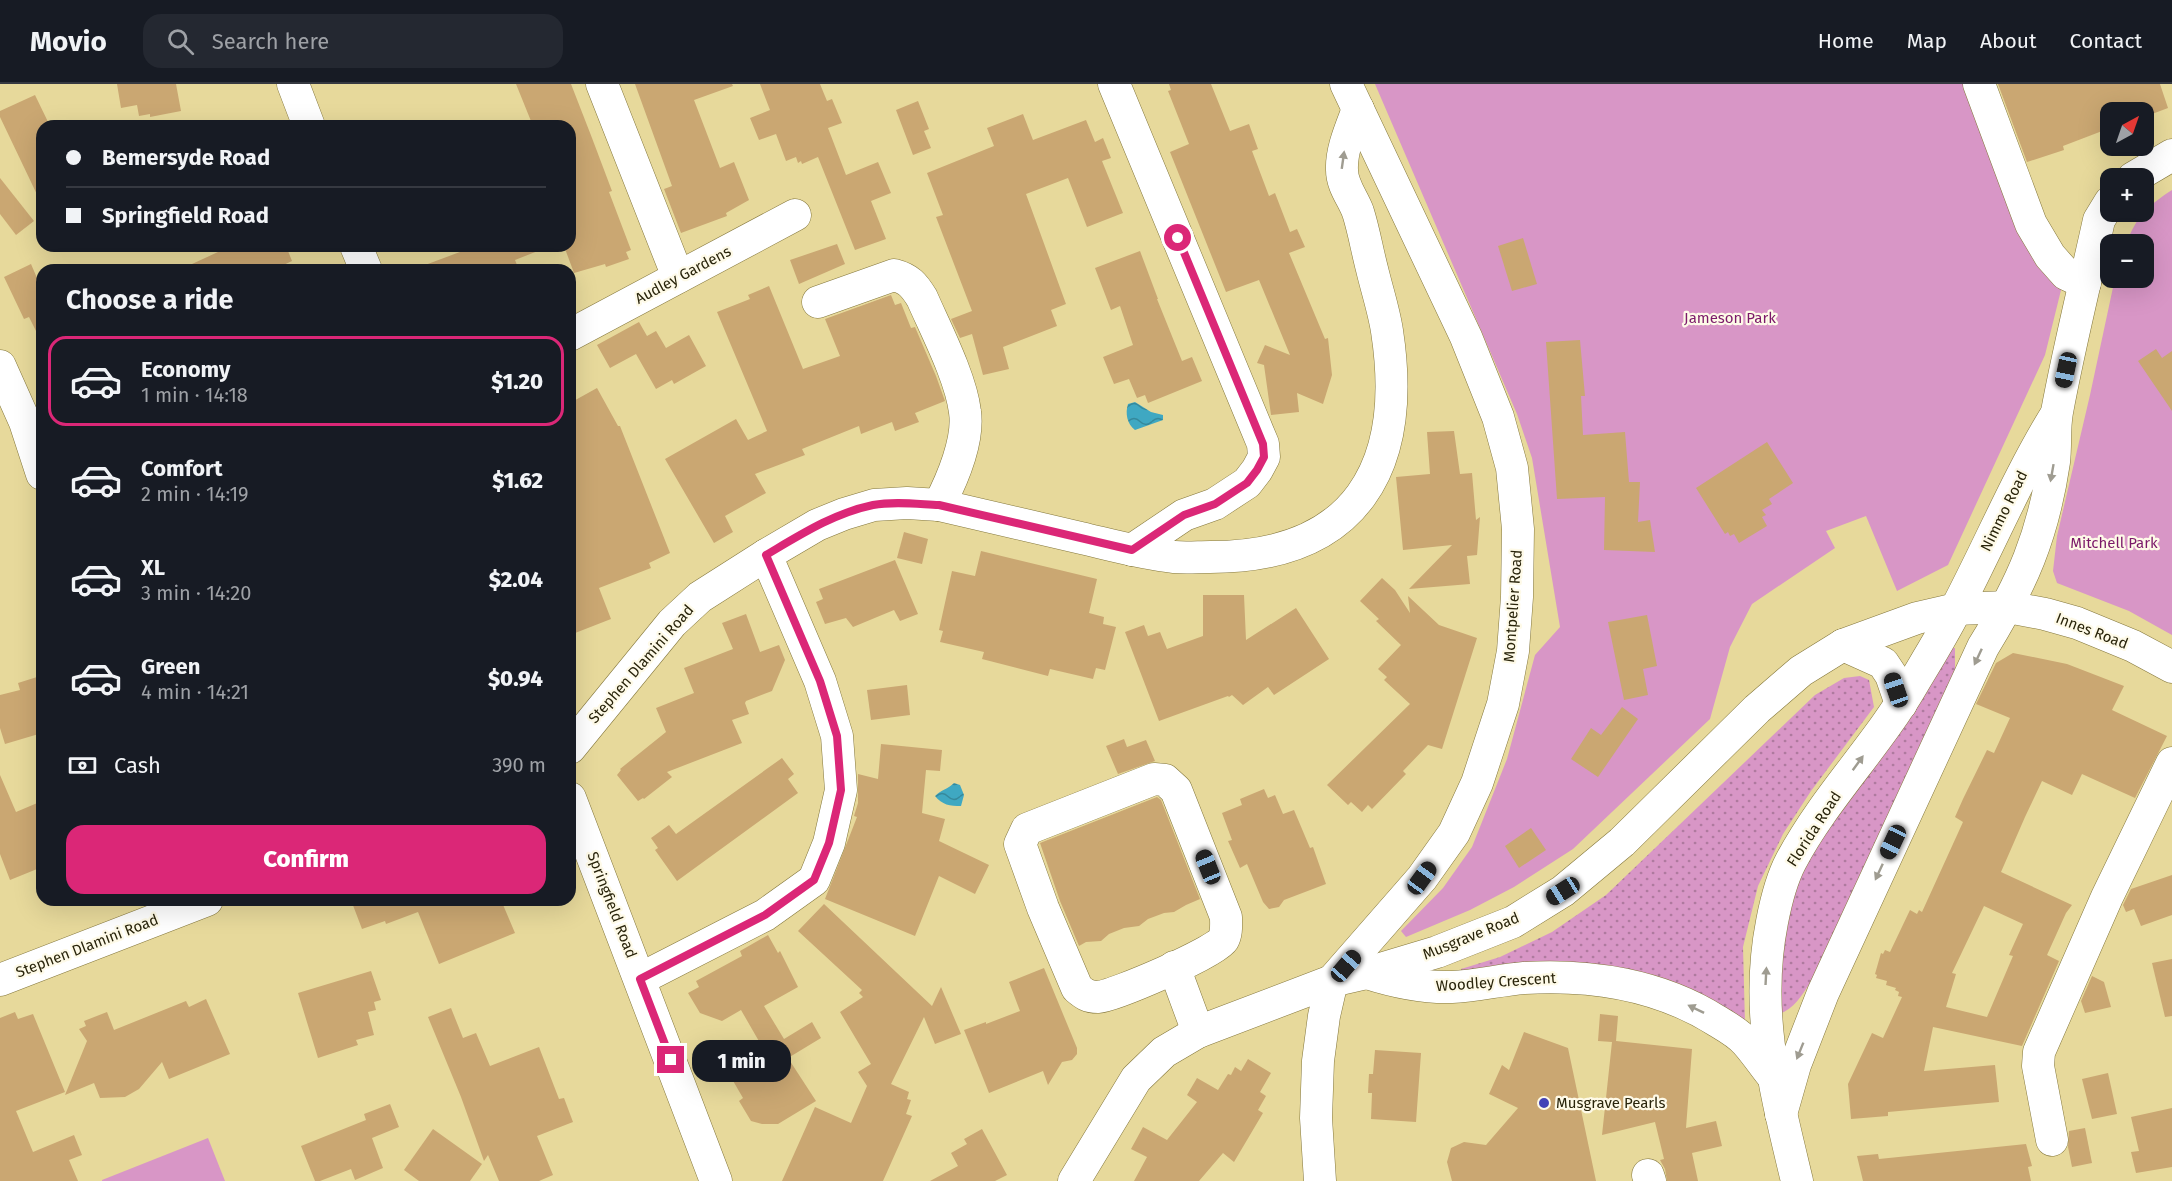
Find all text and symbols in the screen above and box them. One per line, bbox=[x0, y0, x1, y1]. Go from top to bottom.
search box bbox=[143, 14, 563, 68]
text: Movio bbox=[30, 25, 107, 58]
icon: search bbox=[164, 25, 197, 58]
text: Search here bbox=[212, 28, 329, 55]
text: Home bbox=[1818, 28, 1874, 54]
text: Map bbox=[1907, 28, 1947, 54]
text: About bbox=[1980, 28, 2037, 54]
text: Contact bbox=[2070, 28, 2142, 54]
north arrow bbox=[2100, 102, 2154, 156]
map controls bbox=[2100, 102, 2154, 288]
text: Bemersyde Road bbox=[102, 144, 270, 171]
one-way arrow bbox=[1339, 151, 1348, 170]
button: + bbox=[2100, 168, 2154, 222]
text: Springfield Road bbox=[102, 202, 269, 229]
route start bbox=[1164, 224, 1191, 251]
button: − bbox=[2100, 234, 2154, 288]
street label: Audley Gardens bbox=[632, 242, 734, 308]
text: Choose a ride bbox=[66, 284, 233, 316]
park label: Jameson Park bbox=[1684, 309, 1776, 327]
car bbox=[2053, 351, 2079, 389]
icon: car bbox=[69, 354, 123, 408]
text: Economy bbox=[141, 356, 230, 383]
text: $1.20 bbox=[491, 368, 543, 395]
text: 1 min · 14:18 bbox=[141, 383, 248, 407]
icon: car bbox=[69, 453, 123, 507]
text: Comfort bbox=[141, 455, 222, 482]
one-way arrow bbox=[2047, 463, 2056, 482]
text: $1.62 bbox=[492, 467, 543, 494]
street label: Nimmo Road bbox=[1977, 468, 2031, 554]
text: 2 min · 14:19 bbox=[141, 482, 249, 506]
park label: Mitchell Park bbox=[2070, 534, 2158, 552]
street label: Montpelier Road bbox=[1500, 549, 1526, 663]
icon: car bbox=[69, 552, 123, 606]
text: XL bbox=[141, 554, 165, 581]
text: $2.04 bbox=[489, 566, 543, 593]
text: 3 min · 14:20 bbox=[141, 581, 251, 605]
street label: Stephen Dlamini Road bbox=[585, 601, 697, 727]
street label: Innes Road bbox=[2053, 609, 2131, 653]
one-way arrow bbox=[1974, 649, 1983, 666]
icon: car bbox=[69, 651, 123, 705]
text: Green bbox=[141, 653, 200, 680]
text: $0.94 bbox=[488, 665, 543, 692]
car bbox=[1882, 670, 1910, 710]
text: 4 min · 14:21 bbox=[141, 680, 249, 704]
icon: cash bbox=[66, 749, 99, 782]
text: Cash bbox=[114, 752, 161, 779]
text: 390 m bbox=[492, 753, 546, 777]
one-way arrow bbox=[1852, 756, 1864, 772]
street label: Florida Road bbox=[1783, 788, 1845, 870]
car bbox=[1877, 822, 1909, 862]
button: Confirm bbox=[66, 825, 546, 894]
car bbox=[1193, 847, 1223, 887]
street label: Springfield Road bbox=[583, 849, 641, 961]
car bbox=[1404, 858, 1440, 898]
one-way arrow bbox=[1874, 864, 1883, 881]
car bbox=[1543, 874, 1583, 908]
street label: Musgrave Road bbox=[1420, 908, 1522, 964]
street label: Stephen Dlamini Road bbox=[13, 911, 161, 981]
car bbox=[1327, 947, 1365, 985]
one-way arrow bbox=[1761, 966, 1770, 985]
street label: Woodley Crescent bbox=[1435, 969, 1557, 995]
one-way arrow bbox=[1688, 1005, 1705, 1014]
callout: 1 min bbox=[692, 1039, 791, 1081]
one-way arrow bbox=[1795, 1042, 1804, 1060]
route end bbox=[657, 1046, 684, 1073]
text: 1 min bbox=[718, 1049, 765, 1073]
place label: Musgrave Pearls bbox=[1556, 1094, 1666, 1112]
marker: Musgrave Pearls bbox=[1537, 1096, 1551, 1110]

